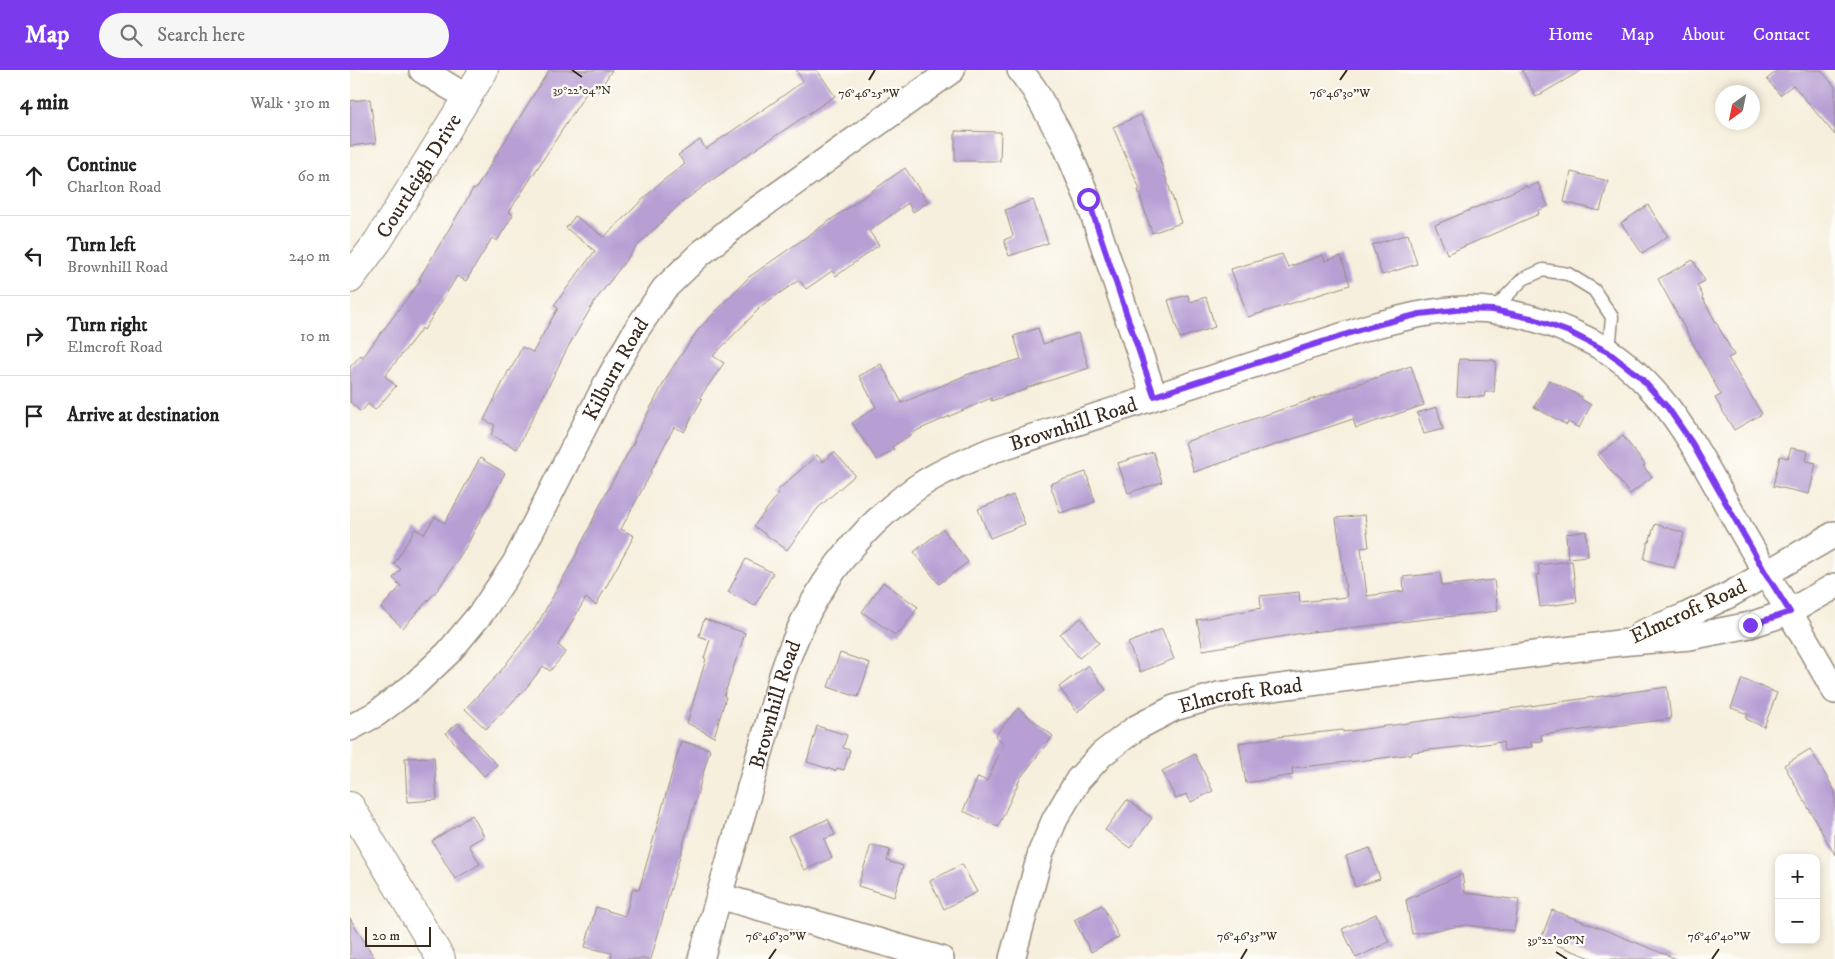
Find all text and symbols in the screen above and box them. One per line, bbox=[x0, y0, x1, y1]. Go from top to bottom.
search box bbox=[99, 13, 449, 58]
text: Map bbox=[25, 20, 69, 50]
icon: search bbox=[117, 21, 145, 49]
text: Search here bbox=[157, 24, 245, 47]
text: Home bbox=[1548, 24, 1593, 46]
text: Map bbox=[1621, 24, 1654, 46]
text: About bbox=[1682, 24, 1725, 46]
text: Contact bbox=[1753, 24, 1810, 46]
text: 39°22'04"N bbox=[553, 83, 611, 98]
north arrow bbox=[1715, 85, 1760, 130]
text: 76°46'25"W bbox=[838, 86, 901, 101]
text: 76°46'30"W bbox=[1310, 86, 1371, 101]
text: 4 min bbox=[20, 90, 69, 116]
text: Walk · 310 m bbox=[250, 93, 330, 113]
street label: Courtleigh Drive bbox=[371, 109, 468, 243]
text: Continue bbox=[67, 154, 137, 177]
icon: ahead bbox=[20, 162, 48, 190]
text: 60 m bbox=[298, 166, 330, 186]
text: Charlton Road bbox=[67, 177, 161, 197]
route start bbox=[1077, 188, 1100, 211]
text: Turn left bbox=[67, 234, 136, 257]
icon: left bbox=[20, 242, 48, 270]
text: 240 m bbox=[289, 246, 330, 266]
text: Brownhill Road bbox=[67, 257, 168, 277]
street label: Kilburn Road bbox=[578, 312, 655, 425]
text: Turn right bbox=[67, 314, 147, 337]
icon: right bbox=[20, 322, 48, 350]
text: 10 m bbox=[300, 326, 330, 346]
text: Elmcroft Road bbox=[67, 337, 162, 357]
street label: Brownhill Road bbox=[1006, 392, 1141, 458]
icon: arrive bbox=[20, 402, 48, 430]
text: Arrive at destination bbox=[67, 404, 219, 427]
street label: Elmcroft Road bbox=[1626, 573, 1751, 650]
route end bbox=[1739, 614, 1762, 637]
street label: Brownhill Road bbox=[744, 636, 808, 772]
street label: Elmcroft Road bbox=[1176, 672, 1304, 720]
map controls bbox=[1775, 854, 1820, 944]
button: + bbox=[1775, 854, 1820, 899]
button: − bbox=[1775, 899, 1820, 944]
scale bar bbox=[365, 924, 431, 947]
text: 20 m bbox=[372, 927, 400, 945]
text: 76°46'30"W bbox=[746, 929, 807, 944]
text: 76°46'35"W bbox=[1217, 929, 1278, 944]
text: 76°46'40"W bbox=[1688, 929, 1751, 944]
text: 39°22'06"N bbox=[1527, 933, 1585, 948]

